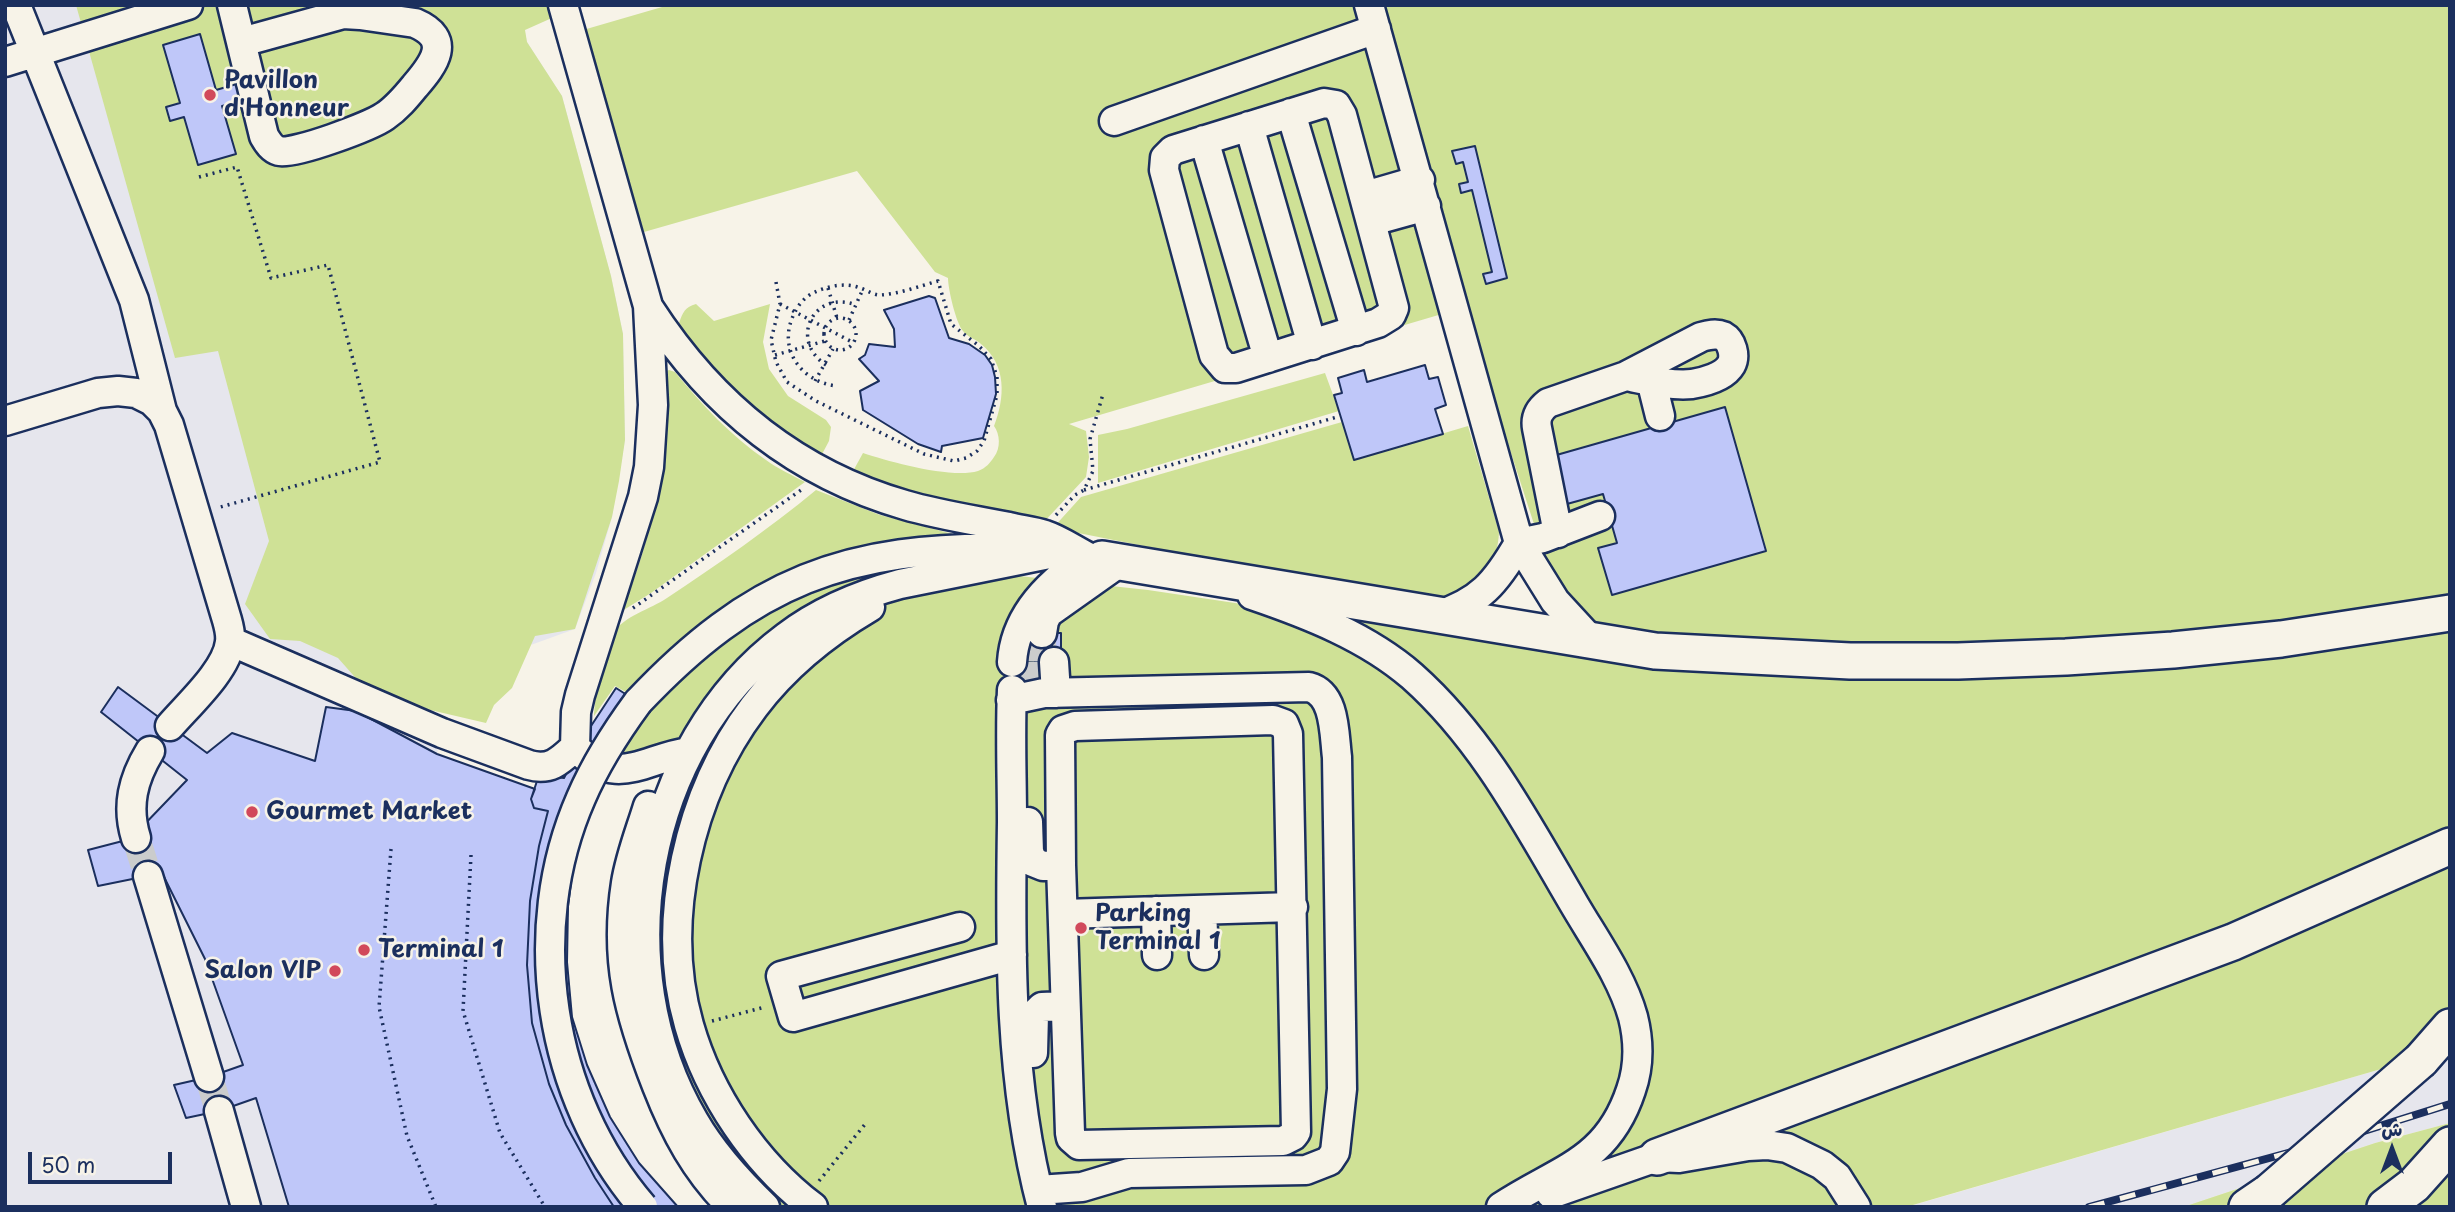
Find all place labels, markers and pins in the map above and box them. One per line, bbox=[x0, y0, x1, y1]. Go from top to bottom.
place label: Pavillon d'Honneur bbox=[224, 67, 349, 123]
marker: Pavillon d'Honneur bbox=[202, 87, 218, 103]
place label: Gourmet Market bbox=[266, 798, 472, 826]
marker: Gourmet Market bbox=[244, 804, 260, 820]
place label: Parking Terminal 1 bbox=[1095, 900, 1220, 956]
marker: Parking Terminal 1 bbox=[1073, 920, 1089, 936]
place label: Terminal 1 bbox=[378, 936, 503, 964]
marker: Terminal 1 bbox=[356, 942, 372, 958]
place label: Salon VIP bbox=[204, 957, 321, 985]
marker: Salon VIP bbox=[327, 963, 343, 979]

